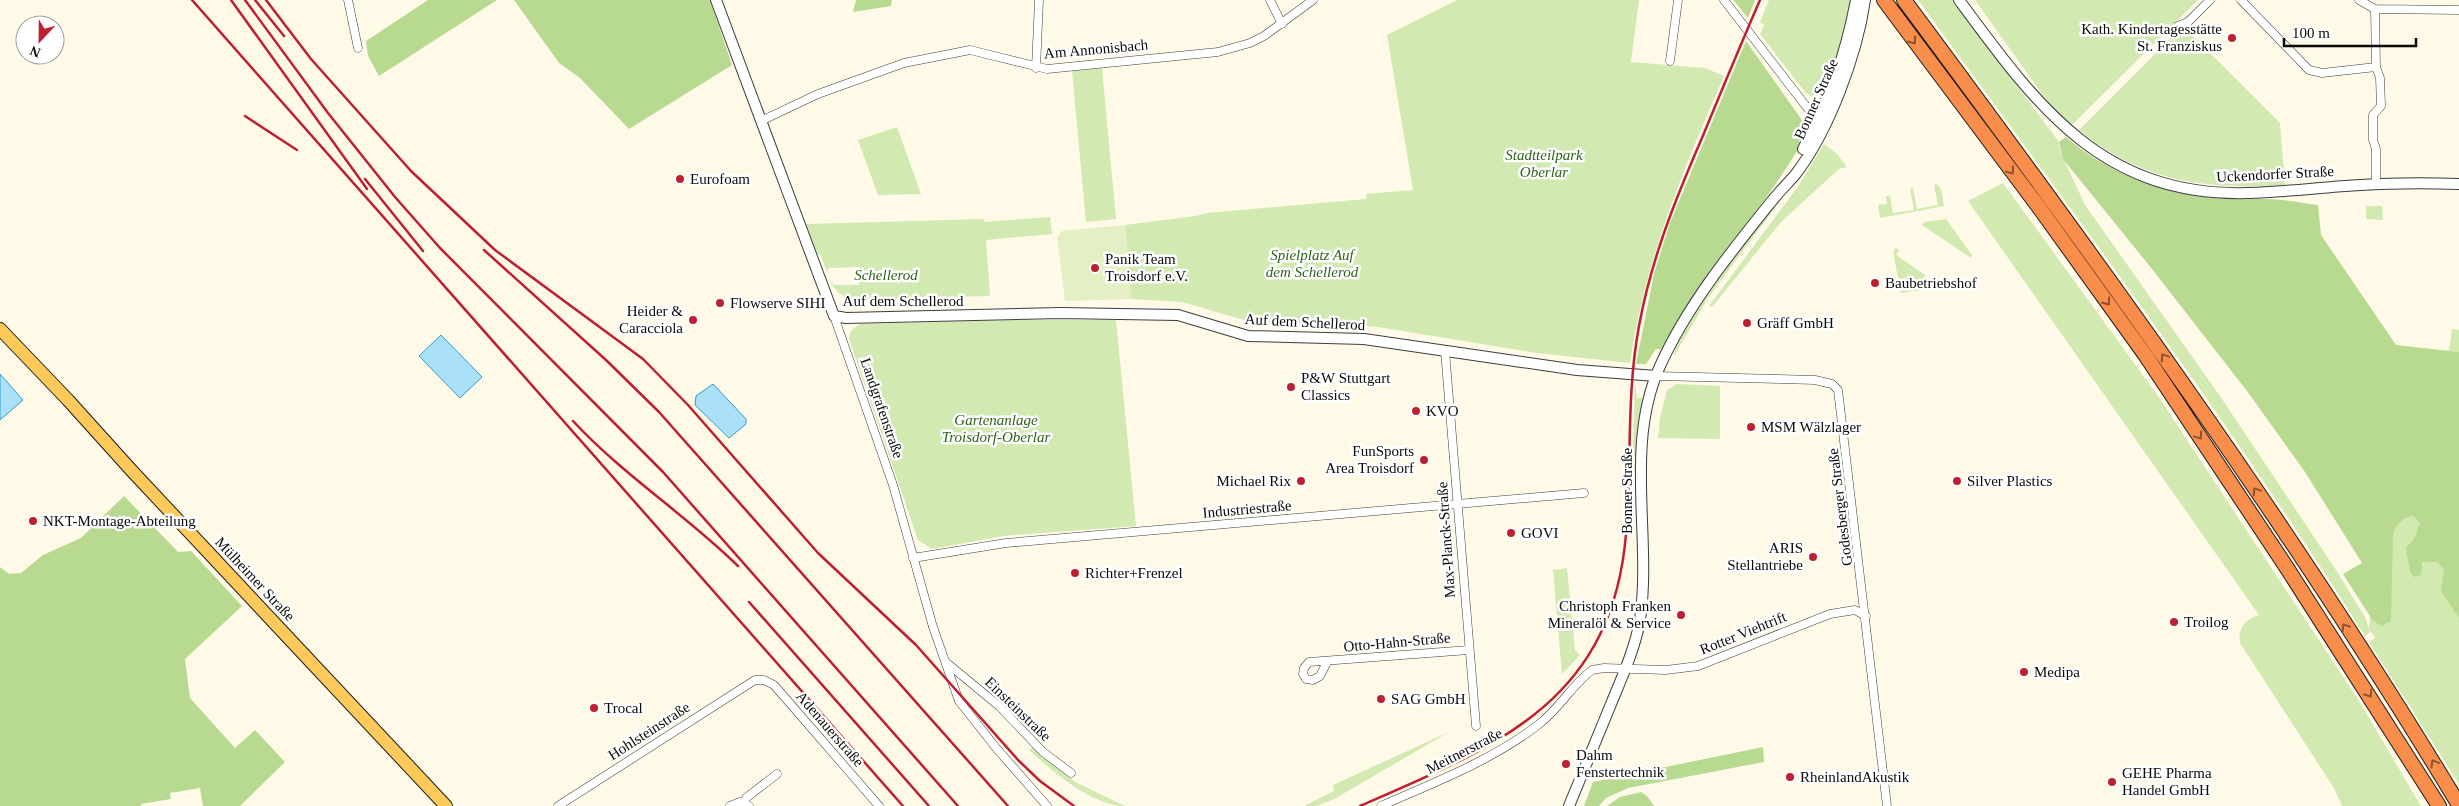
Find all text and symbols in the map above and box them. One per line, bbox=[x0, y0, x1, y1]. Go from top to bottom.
north arrow bbox=[15, 15, 65, 65]
scale bar bbox=[2284, 15, 2416, 47]
place label: Kath. Kindertagesstätte St. Franziskus bbox=[2081, 21, 2222, 54]
text: 100 m bbox=[2292, 25, 2330, 41]
marker: Kath. Kindertagesstätte St. Franziskus bbox=[2226, 32, 2238, 44]
one-way arrow bbox=[1908, 35, 1916, 44]
street label: Am Annonisbach bbox=[1043, 36, 1149, 62]
text: N bbox=[28, 43, 43, 60]
street label: Bonner Straße bbox=[1791, 56, 1841, 142]
park label: Stadtteilpark Oberlar bbox=[1505, 147, 1583, 180]
street label: Uckendorfer Straße bbox=[2216, 163, 2335, 185]
one-way arrow bbox=[2005, 165, 2014, 175]
place label: Eurofoam bbox=[690, 171, 750, 187]
marker: Eurofoam bbox=[674, 173, 686, 185]
park label: Spielplatz Auf dem Schellerod bbox=[1266, 247, 1359, 280]
place label: Panik Team Troisdorf e.V. bbox=[1105, 251, 1188, 284]
marker: Panik Team Troisdorf e.V. bbox=[1089, 262, 1101, 274]
park label: Schellerod bbox=[854, 267, 918, 283]
place label: Baubetriebshof bbox=[1885, 275, 1977, 291]
marker: Baubetriebshof bbox=[1869, 277, 1881, 289]
street label: Auf dem Schellerod bbox=[843, 293, 964, 309]
place label: Flowserve SIHI bbox=[730, 295, 825, 311]
one-way arrow bbox=[2101, 296, 2110, 306]
marker: Flowserve SIHI bbox=[714, 297, 726, 309]
place label: Heider & Caracciola bbox=[619, 303, 683, 336]
street label: Auf dem Schellerod bbox=[1244, 311, 1366, 333]
marker: Heider & Caracciola bbox=[687, 314, 699, 326]
place label: Gräff GmbH bbox=[1757, 315, 1834, 331]
marker: Gräff GmbH bbox=[1741, 317, 1753, 329]
one-way arrow bbox=[2161, 353, 2171, 362]
street label: Landgrafenstraße bbox=[857, 356, 907, 461]
place label: P&W Stuttgart Classics bbox=[1301, 370, 1391, 403]
marker: P&W Stuttgart Classics bbox=[1285, 381, 1297, 393]
place label: KVO bbox=[1426, 403, 1459, 419]
marker: KVO bbox=[1410, 405, 1422, 417]
park label: Gartenanlage Troisdorf-Oberlar bbox=[942, 412, 1050, 445]
place label: MSM Wälzlager bbox=[1761, 419, 1861, 435]
marker: MSM Wälzlager bbox=[1745, 421, 1757, 433]
one-way arrow bbox=[2193, 430, 2202, 440]
place label: FunSports Area Troisdorf bbox=[1325, 443, 1414, 476]
street label: Godesberger Straße bbox=[1825, 447, 1855, 567]
street label: Bonner Straße bbox=[1619, 448, 1635, 534]
marker: FunSports Area Troisdorf bbox=[1418, 454, 1430, 466]
place label: Michael Rix bbox=[1216, 473, 1291, 489]
place label: Silver Plastics bbox=[1967, 473, 2053, 489]
marker: Michael Rix bbox=[1295, 475, 1307, 487]
marker: Silver Plastics bbox=[1951, 475, 1963, 487]
street label: Max-Planck-Straße bbox=[1434, 481, 1458, 599]
one-way arrow bbox=[2253, 487, 2262, 497]
street label: Industriestraße bbox=[1202, 497, 1292, 521]
place label: NKT-Montage-Abteilung bbox=[43, 513, 196, 529]
marker: NKT-Montage-Abteilung bbox=[27, 515, 39, 527]
place label: GOVI bbox=[1521, 525, 1559, 541]
marker: GOVI bbox=[1505, 527, 1517, 539]
street label: Mülheimer Straße bbox=[212, 534, 298, 624]
place label: ARIS Stellantriebe bbox=[1727, 540, 1803, 573]
marker: ARIS Stellantriebe bbox=[1807, 551, 1819, 563]
place label: Richter+Frenzel bbox=[1085, 565, 1183, 581]
marker: Richter+Frenzel bbox=[1069, 567, 1081, 579]
place label: Christoph Franken Mineralöl & Service bbox=[1548, 598, 1671, 631]
street label: Rotter Viehtrift bbox=[1697, 608, 1789, 658]
marker: Christoph Franken Mineralöl & Service bbox=[1675, 609, 1687, 621]
place label: Troilog bbox=[2184, 614, 2229, 630]
marker: Troilog bbox=[2168, 616, 2180, 628]
one-way arrow bbox=[2342, 623, 2352, 632]
street label: Otto-Hahn-Straße bbox=[1343, 629, 1452, 655]
place label: Medipa bbox=[2034, 664, 2080, 680]
marker: Medipa bbox=[2018, 666, 2030, 678]
street label: Einsteinstraße bbox=[982, 674, 1054, 745]
street label: Adenauerstraße bbox=[793, 688, 867, 770]
one-way arrow bbox=[2362, 689, 2372, 698]
place label: SAG GmbH bbox=[1391, 691, 1466, 707]
marker: SAG GmbH bbox=[1375, 693, 1387, 705]
street label: Hohlsteinstraße bbox=[605, 698, 693, 763]
place label: Trocal bbox=[604, 700, 643, 716]
marker: Trocal bbox=[588, 702, 600, 714]
street label: Meitnerstraße bbox=[1423, 725, 1505, 777]
place label: Dahm Fenstertechnik bbox=[1576, 747, 1665, 780]
marker: Dahm Fenstertechnik bbox=[1560, 758, 1572, 770]
one-way arrow bbox=[2430, 760, 2440, 769]
place label: GEHE Pharma Handel GmbH bbox=[2122, 765, 2212, 798]
place label: RheinlandAkustik bbox=[1800, 769, 1910, 785]
marker: RheinlandAkustik bbox=[1784, 771, 1796, 783]
marker: GEHE Pharma Handel GmbH bbox=[2106, 776, 2118, 788]

